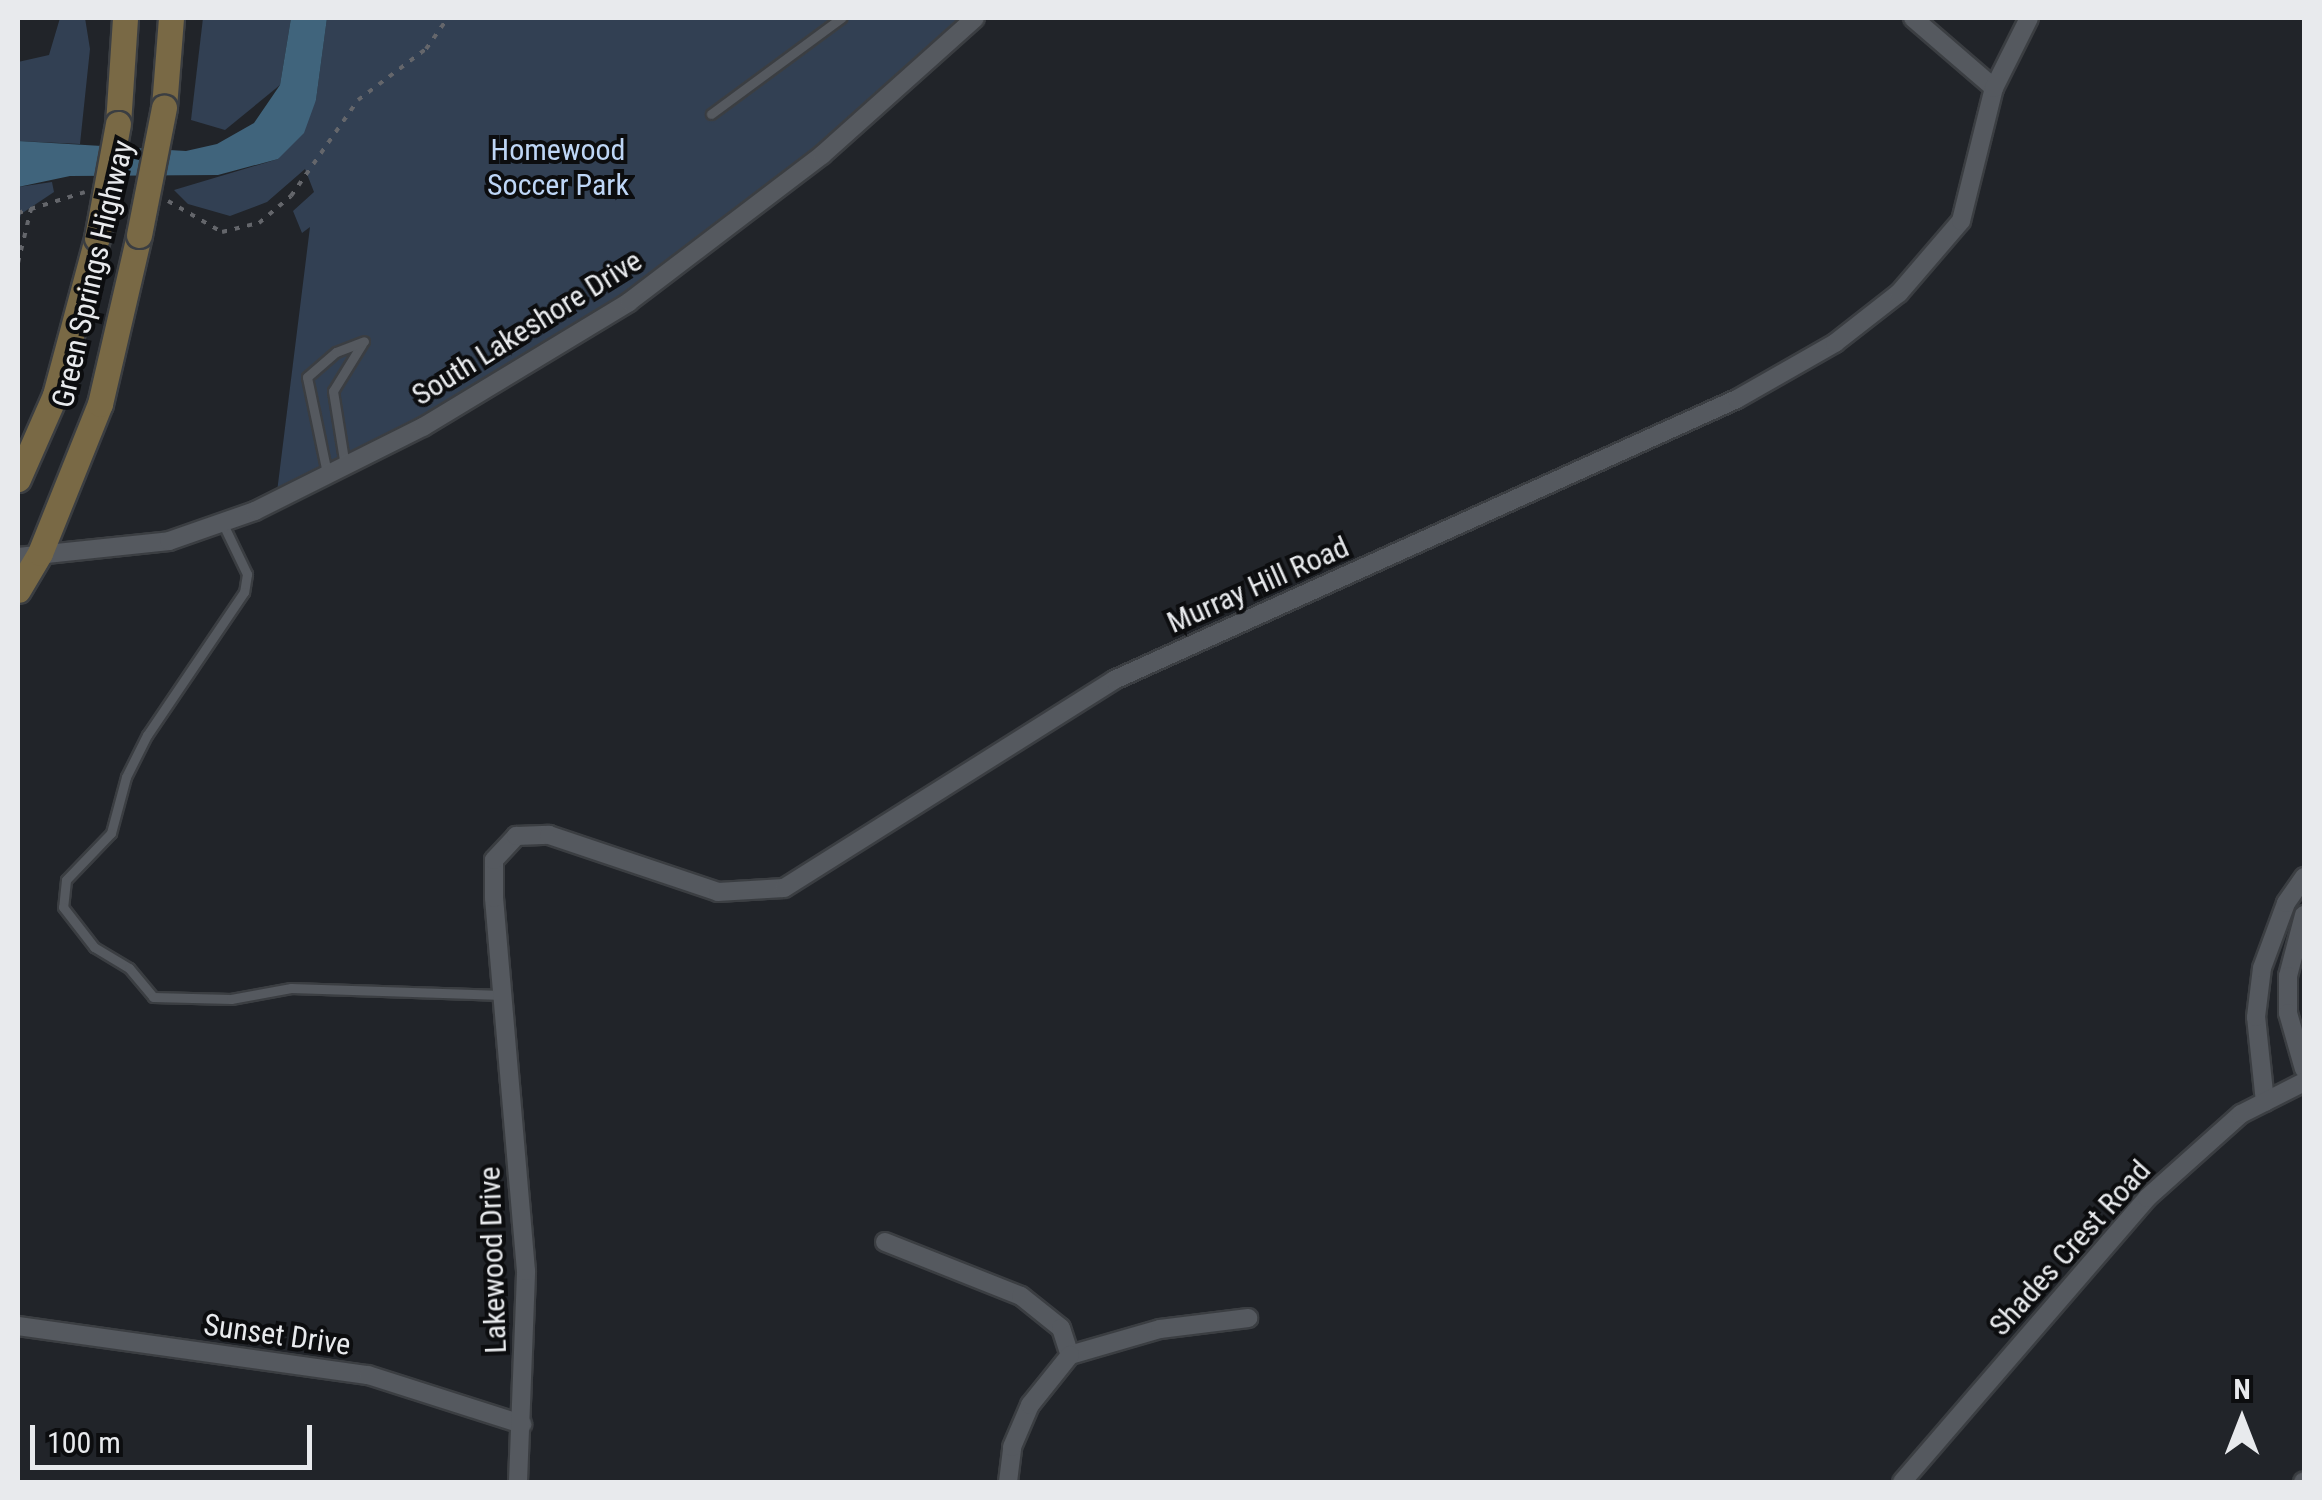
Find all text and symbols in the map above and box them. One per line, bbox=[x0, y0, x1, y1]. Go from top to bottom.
park label: Homewood Soccer Park bbox=[487, 132, 629, 202]
street label: Green Springs Highway bbox=[45, 137, 141, 411]
street label: South Lakeshore Drive bbox=[405, 243, 649, 413]
street label: Murray Hill Road bbox=[1162, 529, 1354, 641]
street label: Shades Crest Road bbox=[1982, 1153, 2158, 1343]
street label: Lakewood Drive bbox=[472, 1166, 514, 1354]
street label: Sunset Drive bbox=[201, 1307, 353, 1363]
north arrow bbox=[2192, 1370, 2292, 1470]
text: N bbox=[2233, 1373, 2251, 1406]
scale bar bbox=[35, 1405, 318, 1467]
text: 100 m bbox=[47, 1425, 121, 1460]

